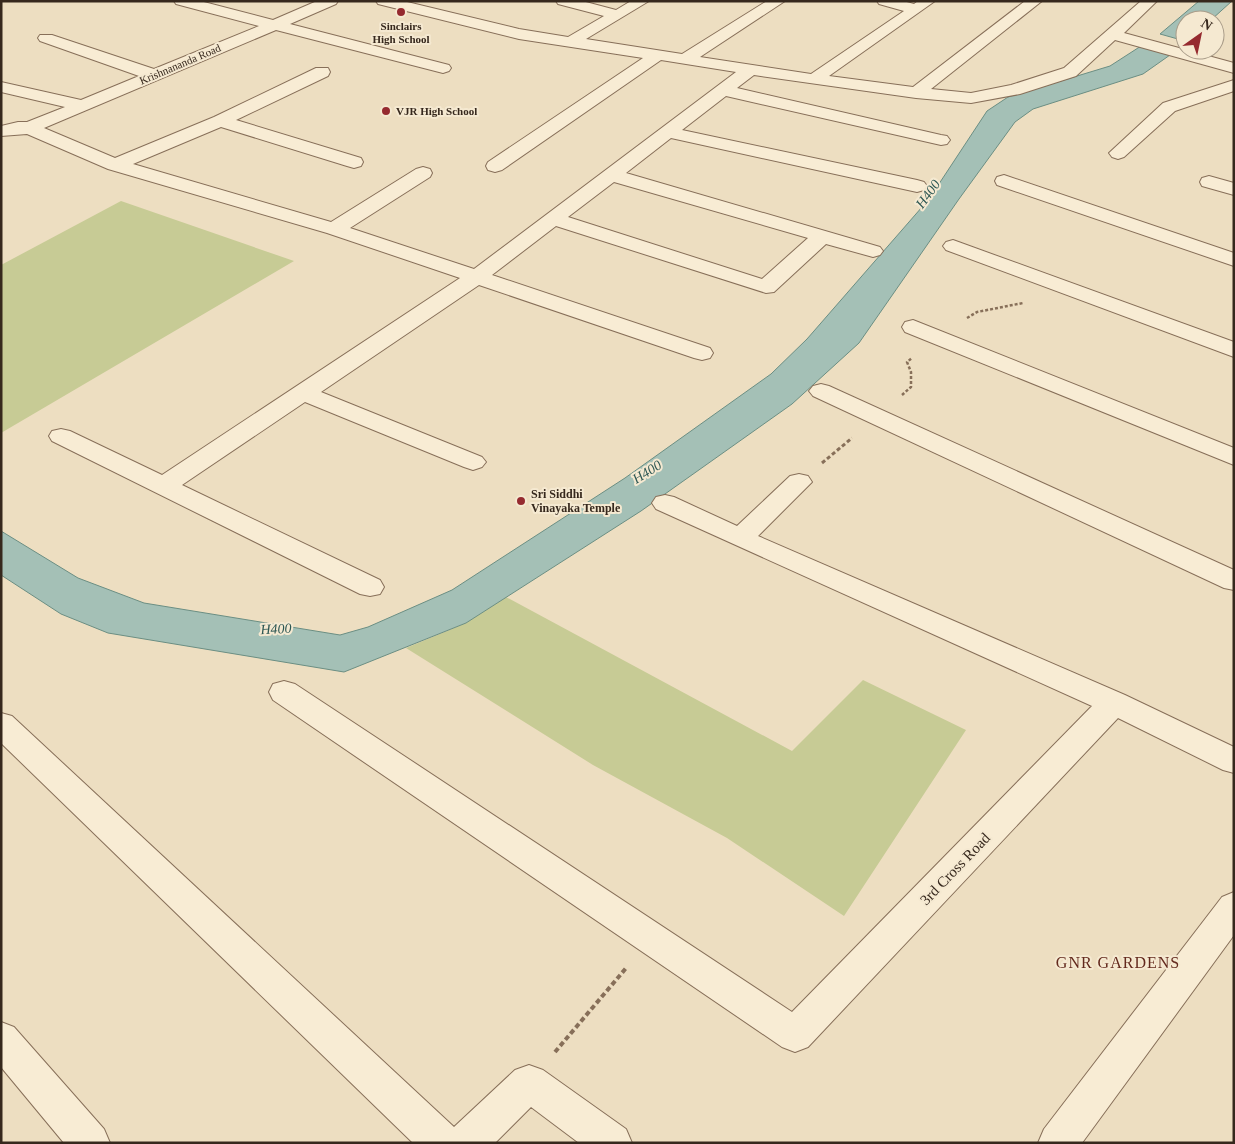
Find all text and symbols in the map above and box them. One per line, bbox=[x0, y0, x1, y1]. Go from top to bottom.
marker: Sinclairs High School bbox=[395, 6, 407, 18]
north arrow bbox=[1175, 10, 1225, 60]
text: N bbox=[1198, 15, 1215, 34]
place label: Sinclairs High School bbox=[372, 20, 430, 45]
street label: Krishnananda Road bbox=[138, 41, 223, 87]
marker: VJR High School bbox=[380, 105, 392, 117]
place label: VJR High School bbox=[396, 105, 477, 117]
water label: H400 bbox=[912, 177, 943, 212]
water label: H400 bbox=[629, 457, 664, 487]
place label: Sri Siddhi Vinayaka Temple bbox=[531, 487, 621, 515]
marker: Sri Siddhi Vinayaka Temple bbox=[515, 495, 527, 507]
water label: H400 bbox=[259, 621, 292, 637]
street label: 3rd Cross Road bbox=[917, 830, 994, 908]
district label: GNR GARDENS bbox=[1056, 954, 1180, 971]

